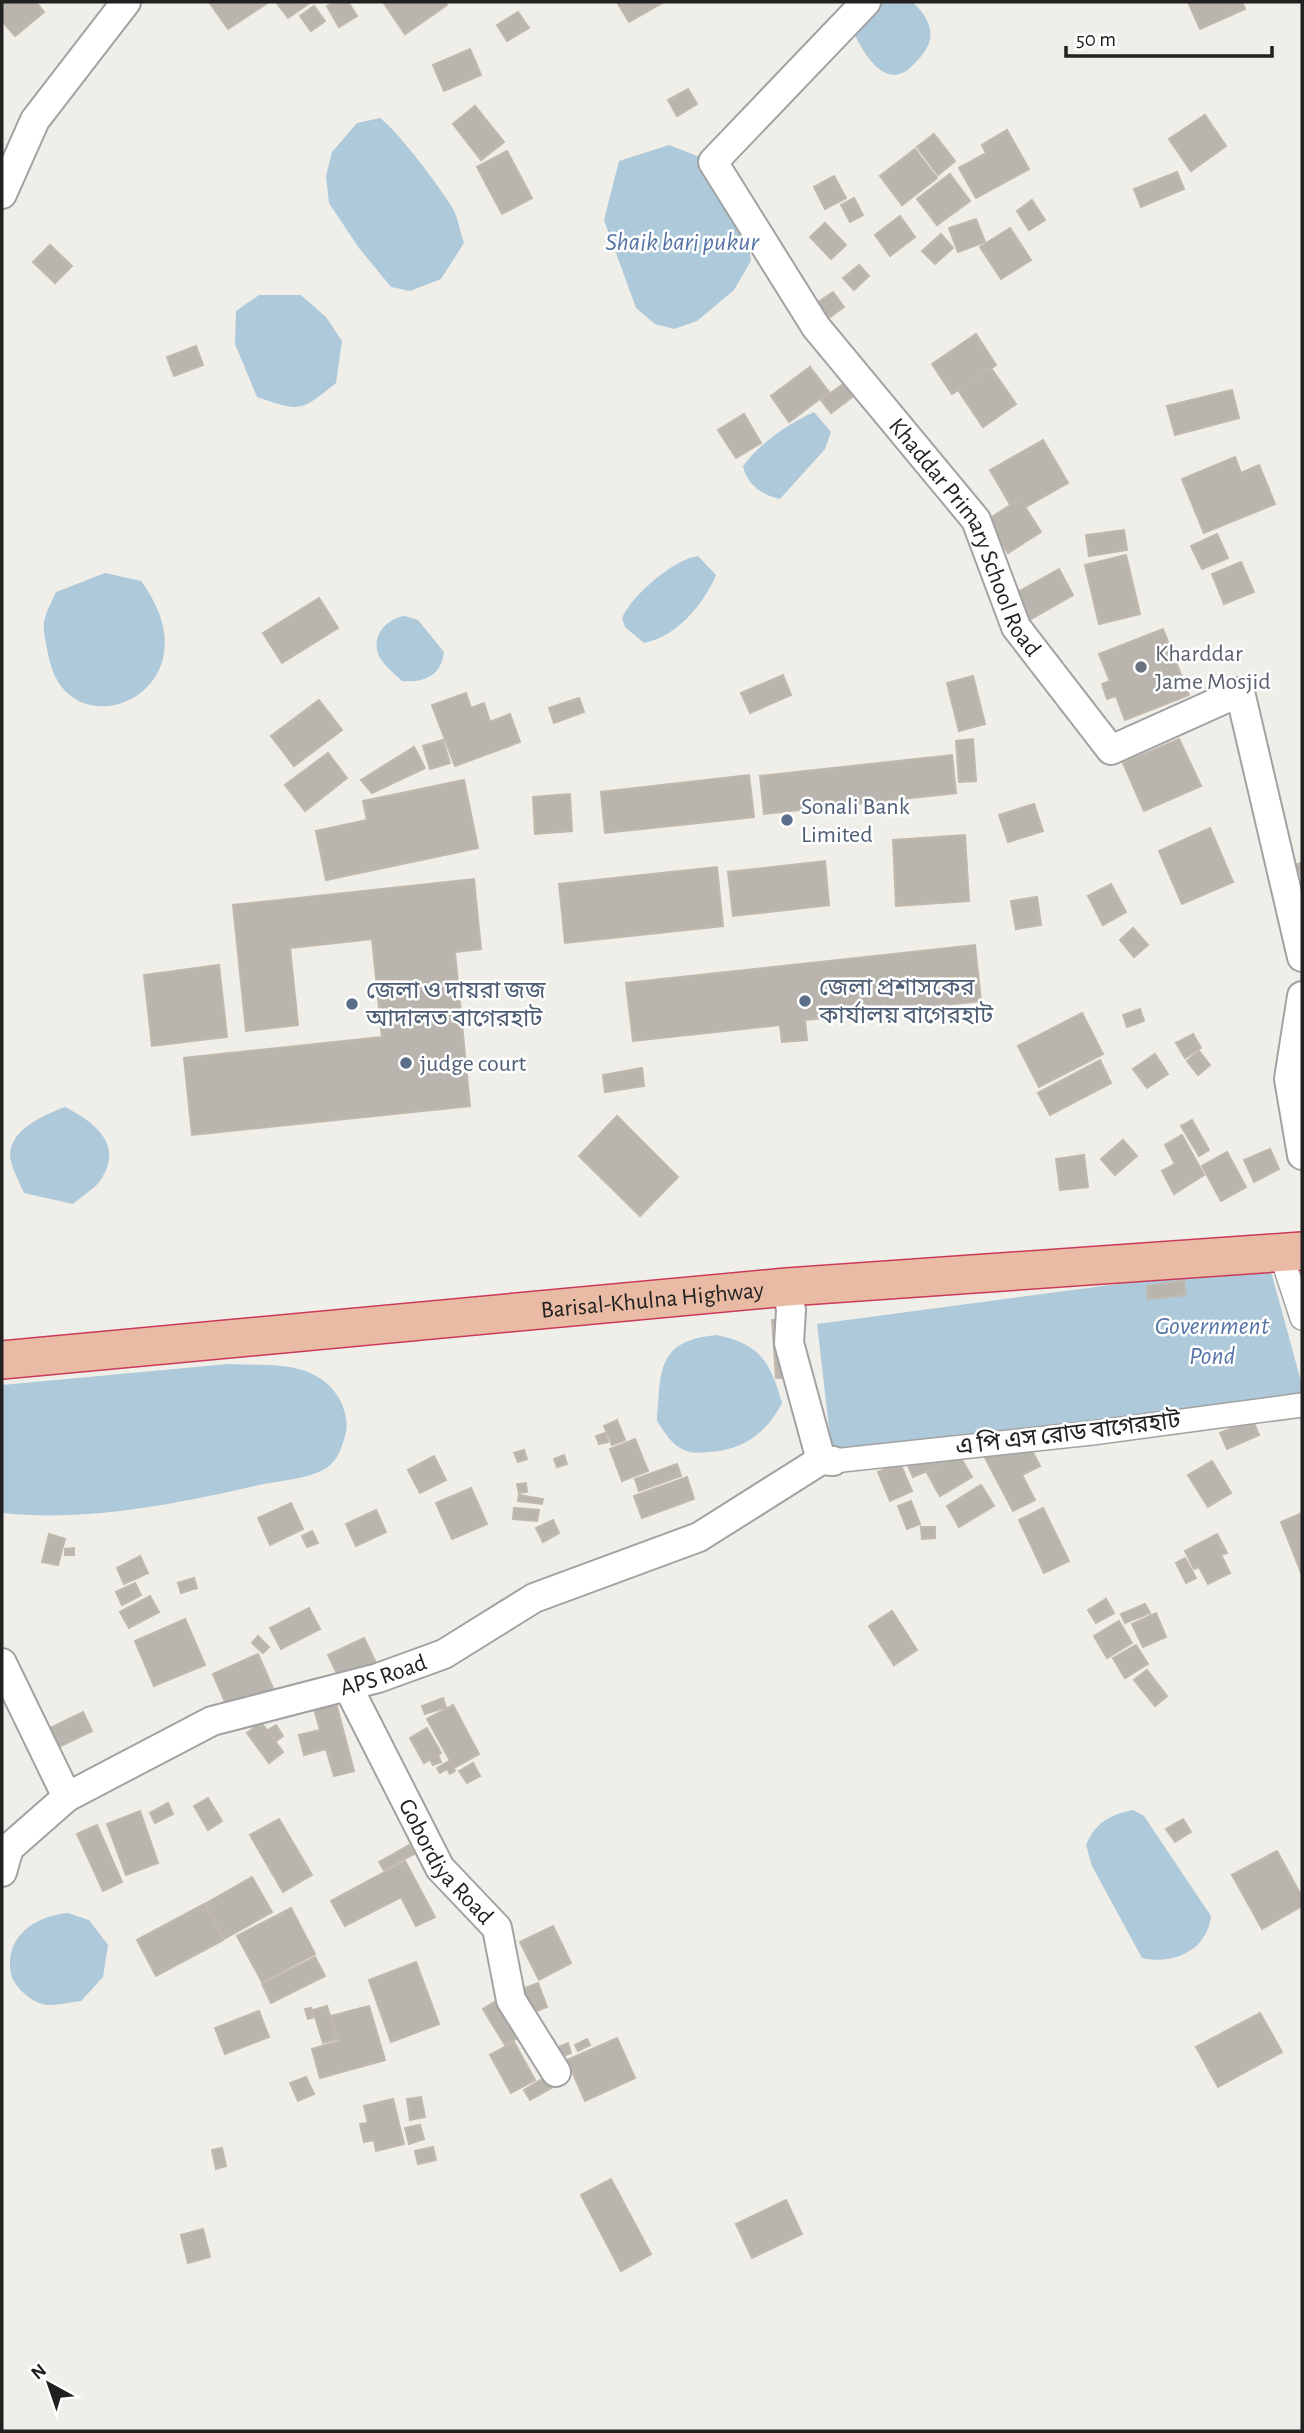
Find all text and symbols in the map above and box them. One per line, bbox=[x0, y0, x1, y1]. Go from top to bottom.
scale bar bbox=[1066, 14, 1272, 58]
text: 50 m bbox=[1076, 29, 1116, 50]
water label: Shaik bari pukur bbox=[605, 229, 760, 255]
street label: Khaddar Primary School Road bbox=[884, 414, 1045, 661]
place label: Kharddar Jame Mosjid bbox=[1155, 642, 1271, 694]
marker: Kharddar Jame Mosjid bbox=[1133, 659, 1149, 675]
place label: Sonali Bank Limited bbox=[801, 795, 910, 847]
marker: Sonali Bank Limited bbox=[779, 812, 795, 828]
place label: জেলা প্রশাসকের কার্যালয় বাগেরহাট bbox=[818, 976, 994, 1028]
place label: জেলা ও দায়রা জজ আদালত বাগেরহাট bbox=[365, 979, 546, 1031]
marker: জেলা প্রশাসকের কার্যালয় বাগেরহাট bbox=[797, 993, 813, 1009]
marker: জেলা ও দায়রা জজ আদালত বাগেরহাট bbox=[344, 996, 360, 1012]
place label: judge court bbox=[420, 1052, 526, 1076]
marker: judge court bbox=[398, 1055, 414, 1071]
street label: Barisal-Khulna Highway bbox=[540, 1278, 765, 1323]
water label: Government Pond bbox=[1155, 1313, 1270, 1369]
street label: এ পি এস রোড বাগেরহাট bbox=[954, 1405, 1183, 1460]
street label: APS Road bbox=[338, 1650, 430, 1700]
street label: Gobordiya Road bbox=[394, 1795, 498, 1929]
north arrow bbox=[14, 2349, 84, 2419]
text: N bbox=[28, 2361, 50, 2384]

